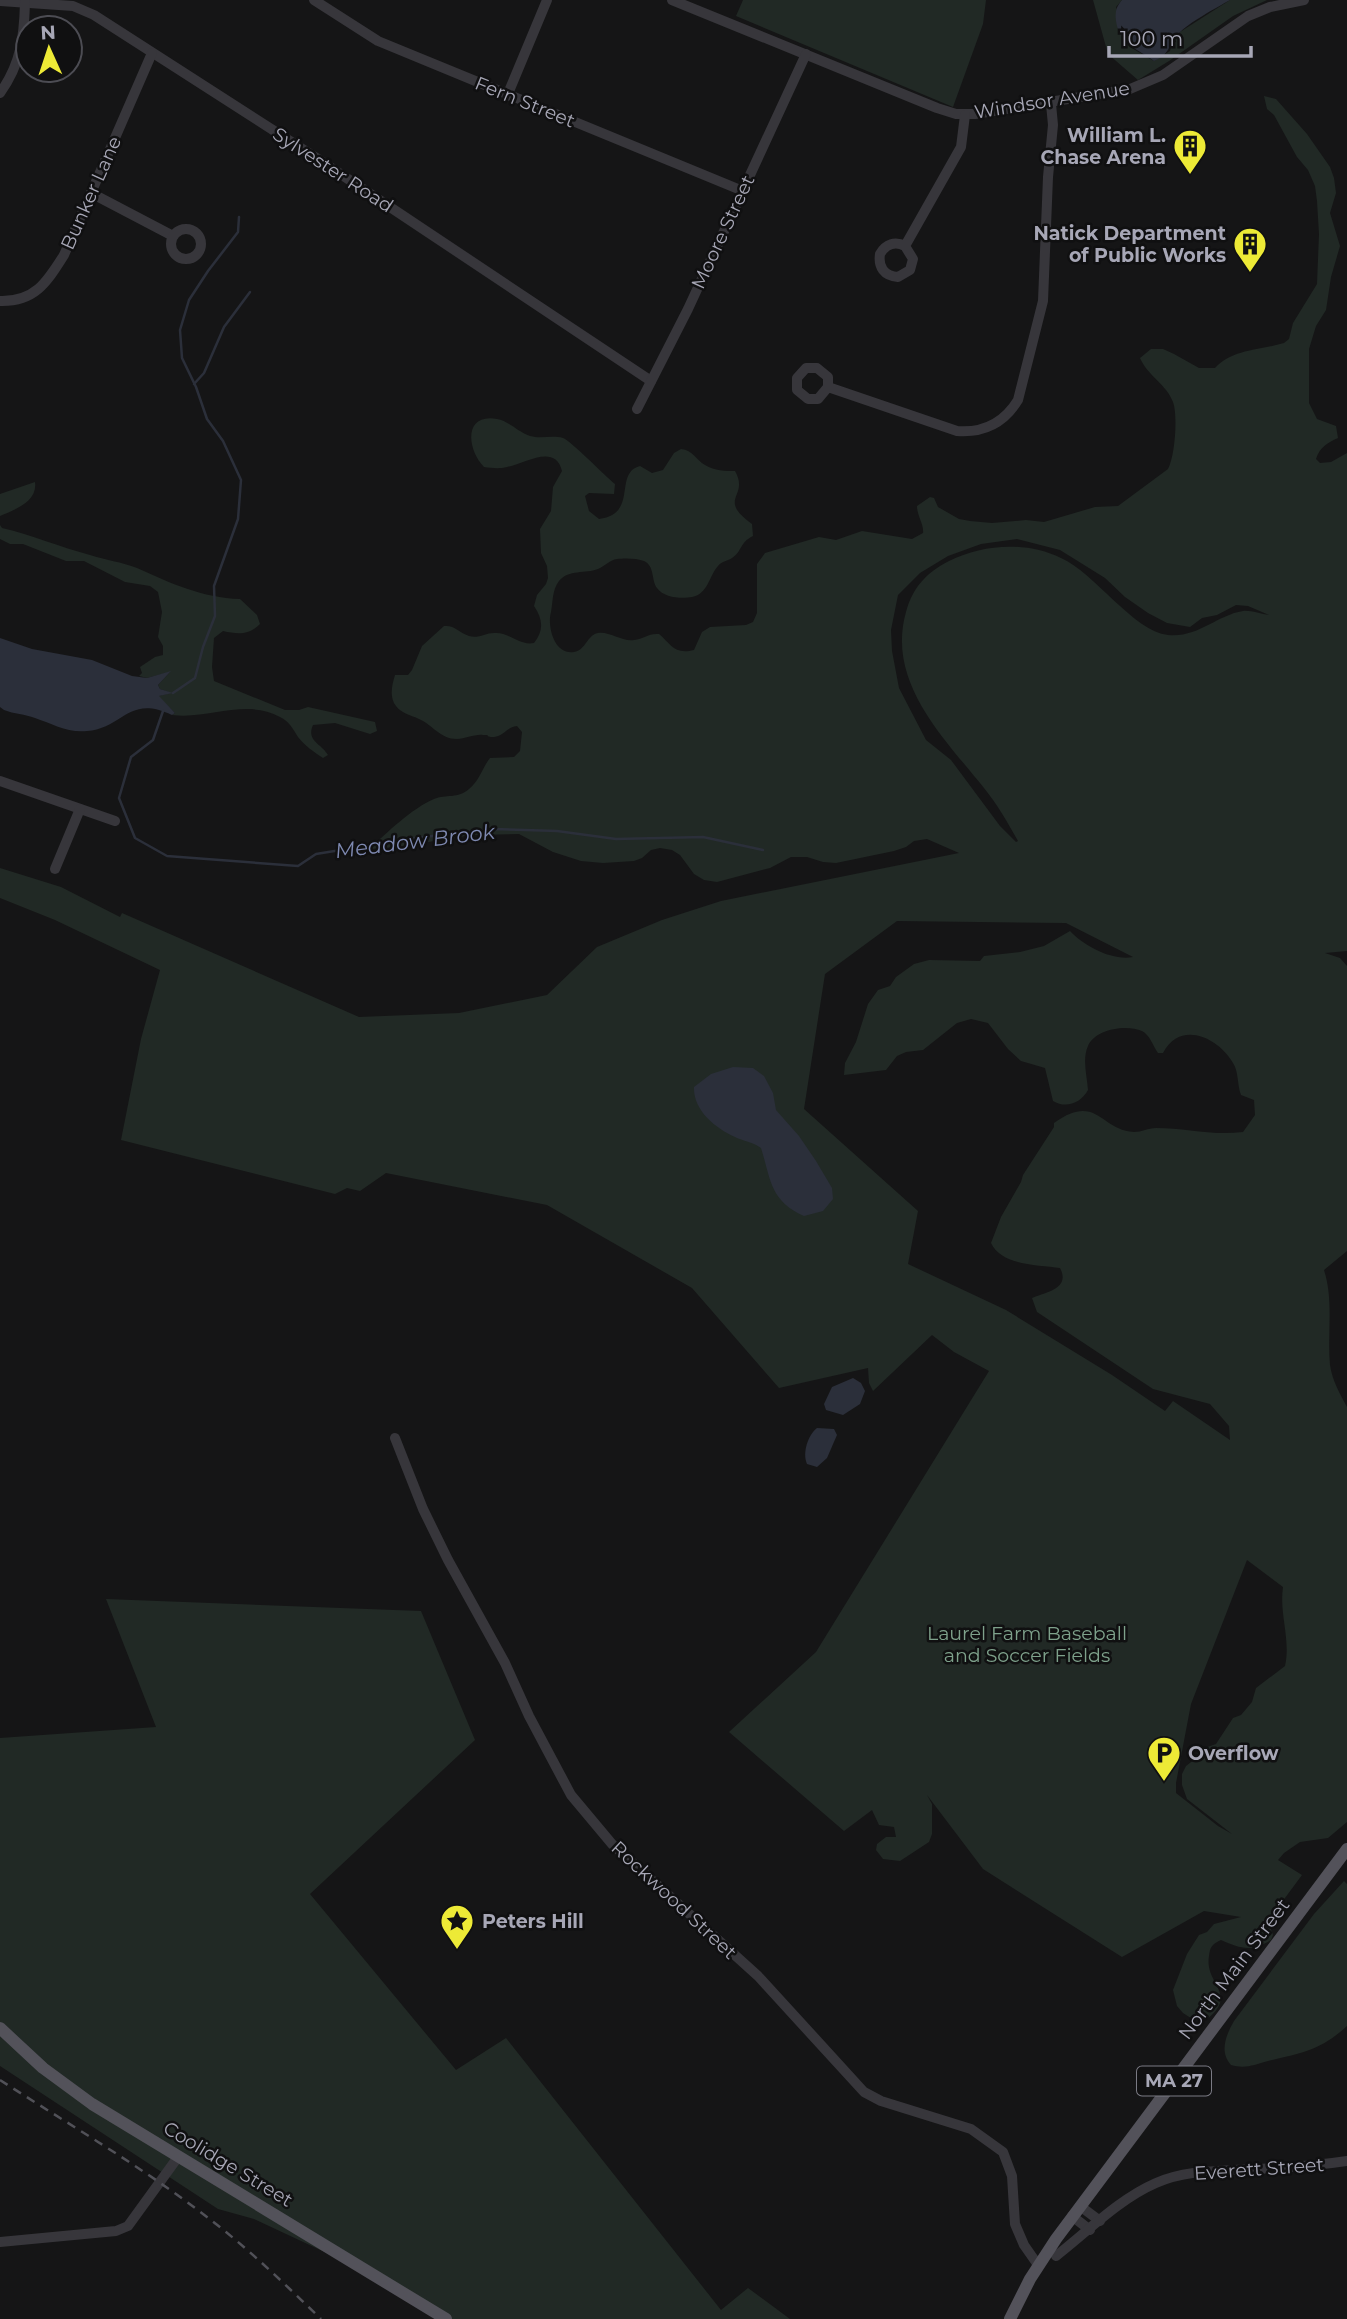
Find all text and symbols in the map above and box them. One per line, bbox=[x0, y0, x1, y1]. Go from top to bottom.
north arrow bbox=[14, 14, 84, 84]
scale bar bbox=[1109, 14, 1251, 58]
text: N bbox=[40, 21, 56, 44]
text: 100 m bbox=[1120, 26, 1183, 51]
street label: Fern Street bbox=[472, 72, 579, 133]
street label: Windsor Avenue bbox=[973, 76, 1131, 124]
street label: Sylvester Road bbox=[268, 123, 398, 217]
place label: William L. Chase Arena bbox=[1041, 124, 1166, 169]
building icon: William L. Chase Arena bbox=[1171, 127, 1209, 176]
street label: Bunker Lane bbox=[56, 133, 126, 253]
street label: Moore Street bbox=[687, 171, 760, 293]
place label: Natick Department of Public Works bbox=[1033, 222, 1226, 267]
building icon: Natick Department of Public Works bbox=[1231, 225, 1269, 274]
water label: Meadow Brook bbox=[334, 819, 498, 863]
park label: Laurel Farm Baseball and Soccer Fields bbox=[927, 1622, 1127, 1667]
parking icon: Overflow bbox=[1145, 1734, 1183, 1783]
place label: Overflow bbox=[1188, 1742, 1279, 1765]
street label: Rockwood Street bbox=[607, 1836, 742, 1964]
street label: North Main Street bbox=[1174, 1894, 1295, 2044]
place icon: Peters Hill bbox=[438, 1902, 476, 1951]
place label: Peters Hill bbox=[482, 1910, 584, 1933]
road number: MA 27 bbox=[1137, 2066, 1211, 2096]
street label: Coolidge Street bbox=[159, 2116, 297, 2212]
street label: Everett Street bbox=[1193, 2153, 1325, 2185]

